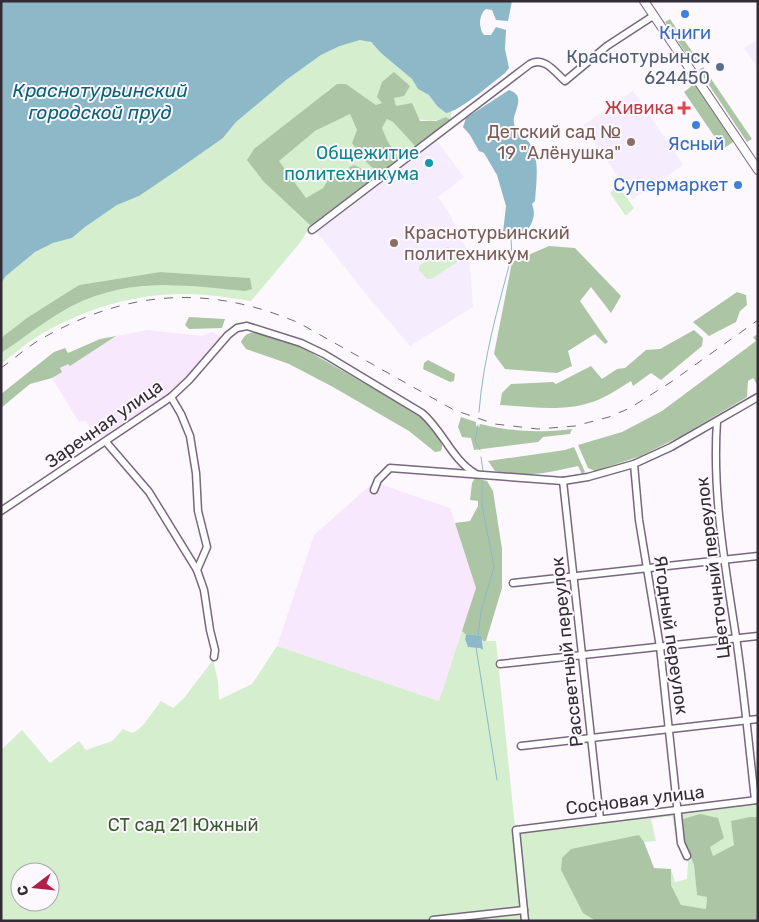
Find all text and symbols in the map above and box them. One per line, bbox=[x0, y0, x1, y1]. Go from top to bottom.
marker: Книги bbox=[679, 8, 691, 20]
place label: Книги bbox=[659, 22, 711, 44]
place label: Краснотурьинск 624450 bbox=[566, 46, 710, 89]
marker: Краснотурьинск 624450 bbox=[714, 61, 726, 73]
water label: Краснотурьинский городской пруд bbox=[12, 79, 188, 124]
place label: Живика bbox=[605, 97, 674, 119]
marker: Живика bbox=[678, 102, 690, 114]
marker: Ясный bbox=[690, 119, 702, 131]
place label: Детский сад № 19 "Алёнушка" bbox=[487, 121, 621, 164]
place label: Ясный bbox=[668, 133, 724, 155]
marker: Детский сад № 19 "Алёнушка" bbox=[625, 136, 637, 148]
place label: Общежитие политехникума bbox=[284, 142, 419, 185]
marker: Общежитие политехникума bbox=[423, 157, 435, 169]
place label: Супермаркет bbox=[613, 174, 728, 196]
marker: Супермаркет bbox=[732, 179, 744, 191]
place label: Краснотурьинский политехникум bbox=[404, 222, 570, 265]
marker: Краснотурьинский политехникум bbox=[388, 237, 400, 249]
street label: Заречная улица bbox=[41, 375, 167, 473]
street label: Цветочный переулок bbox=[691, 476, 735, 660]
street label: Ягодный переулок bbox=[649, 554, 693, 716]
street label: Рассветный переулок bbox=[546, 556, 588, 748]
street label: Сосновая улица bbox=[564, 781, 706, 819]
park label: СТ сад 21 Южный bbox=[108, 814, 258, 836]
north arrow bbox=[10, 862, 60, 912]
text: С bbox=[13, 883, 33, 898]

